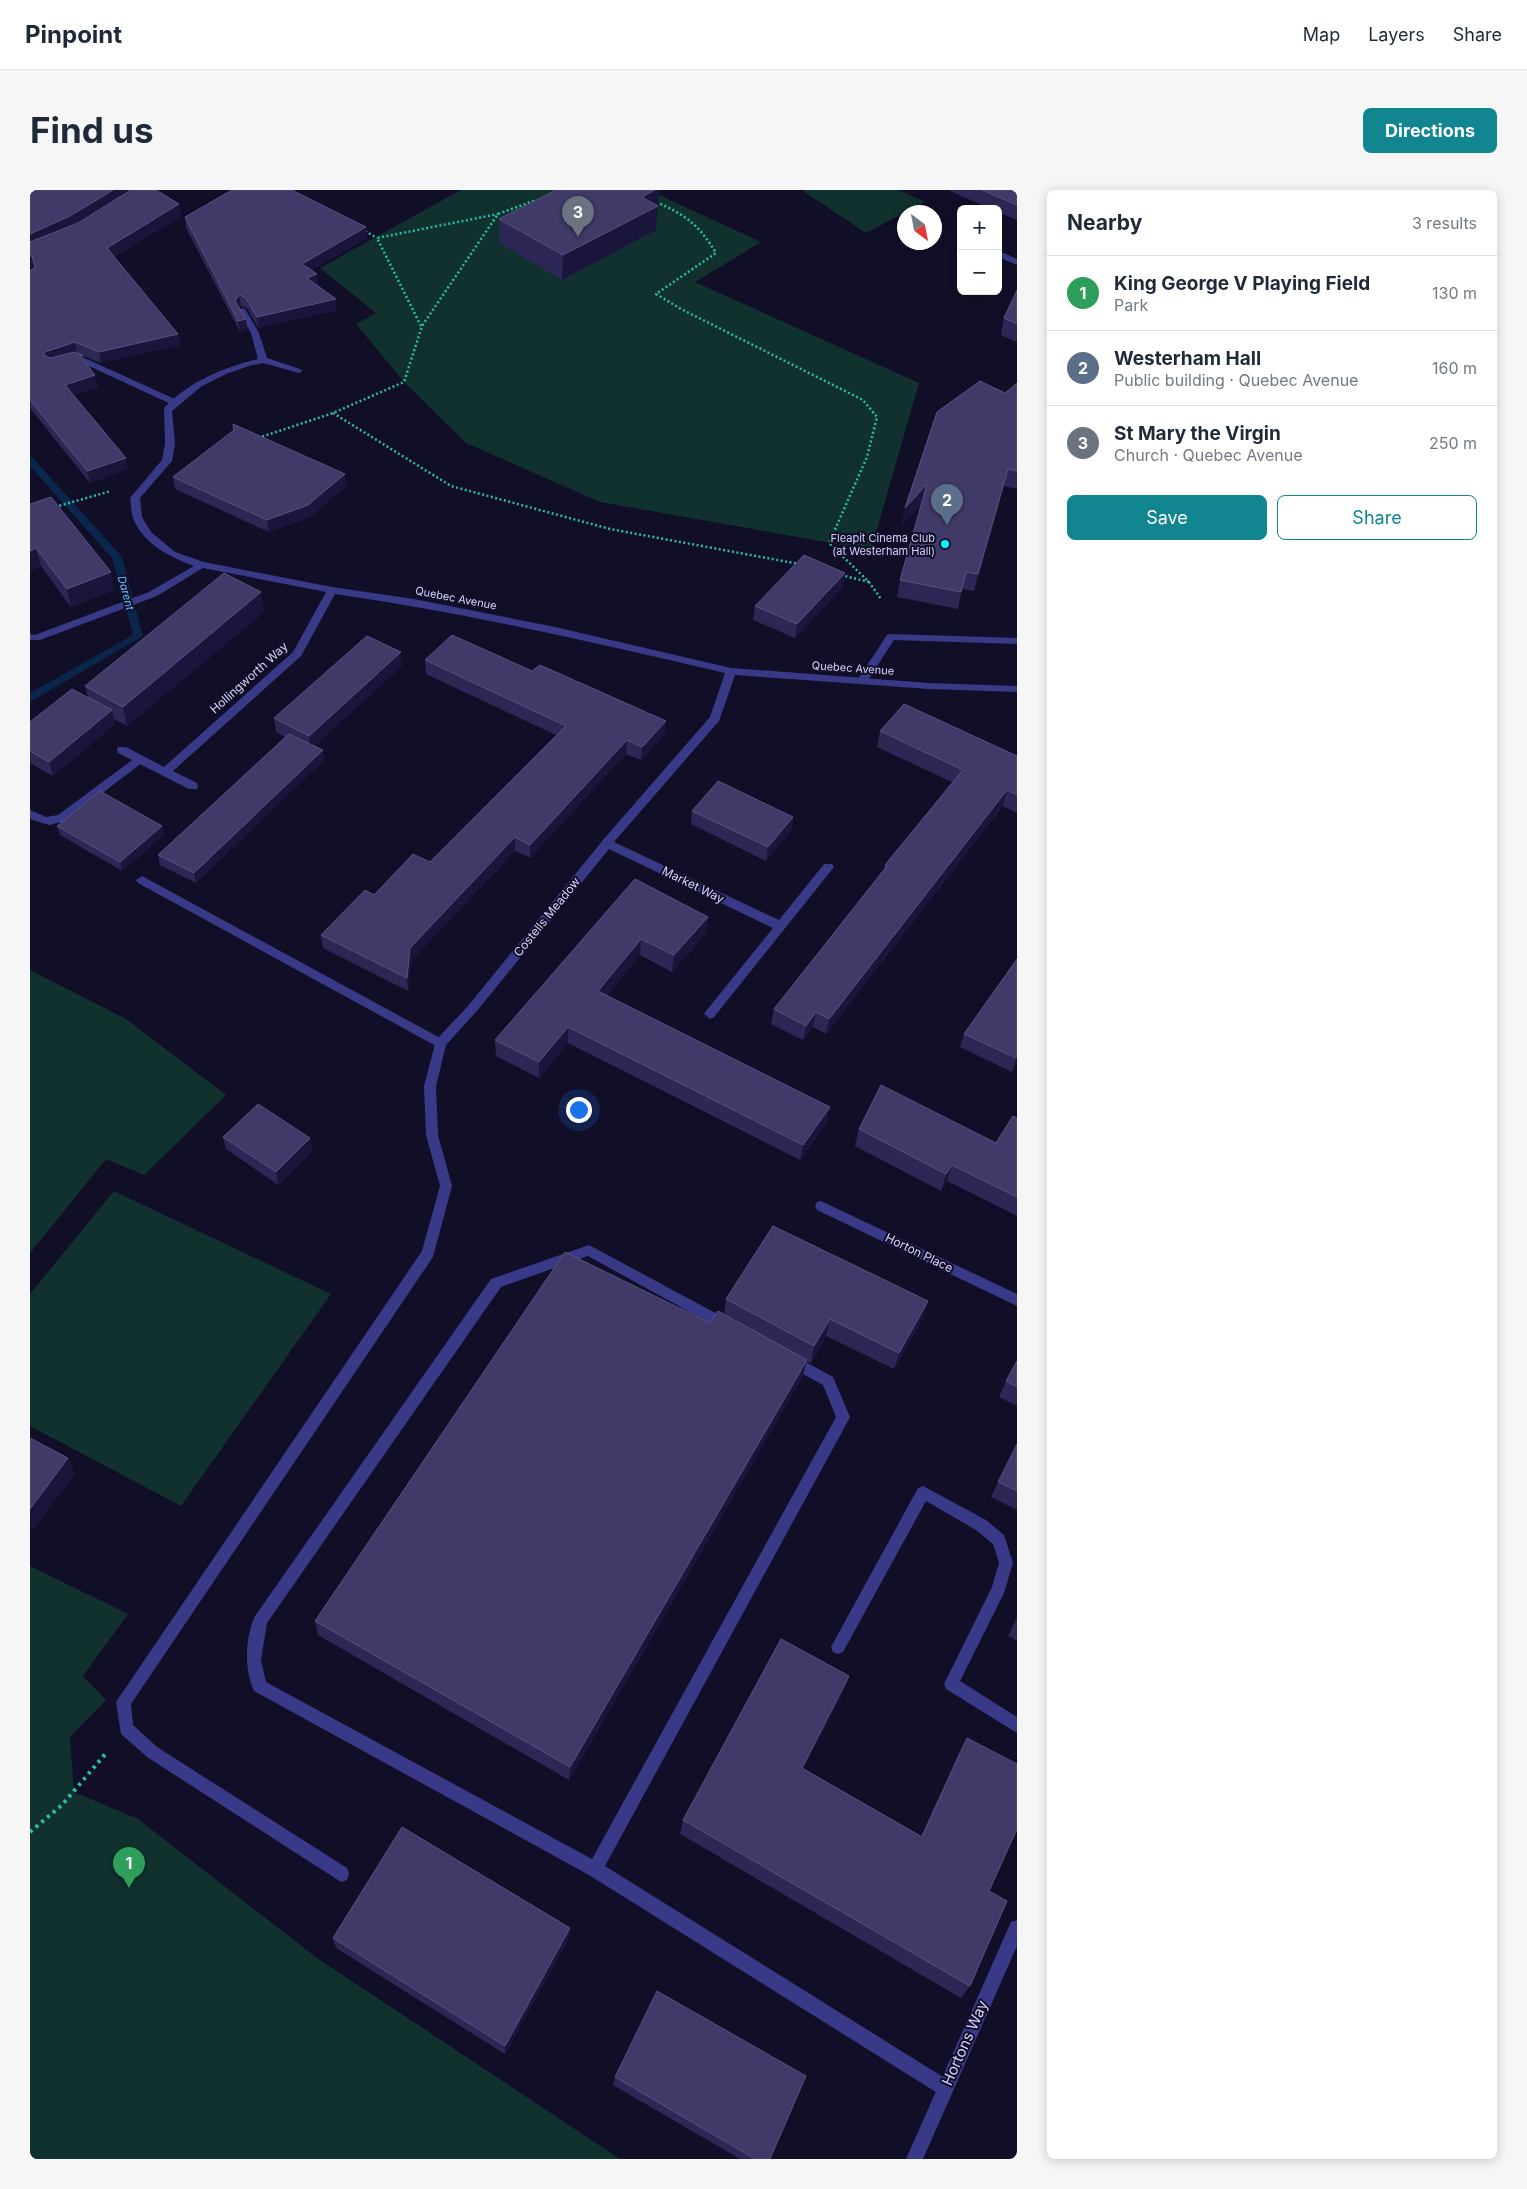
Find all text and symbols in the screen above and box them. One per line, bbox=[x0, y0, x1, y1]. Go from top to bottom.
text: Pinpoint bbox=[25, 20, 122, 49]
text: Map bbox=[1303, 24, 1340, 45]
text: Layers bbox=[1368, 24, 1425, 45]
text: Share bbox=[1453, 24, 1502, 45]
button: Directions bbox=[1363, 108, 1497, 153]
text: Find us bbox=[30, 109, 154, 151]
pin: 3 bbox=[562, 196, 594, 237]
north arrow bbox=[897, 205, 942, 250]
map controls bbox=[957, 205, 1002, 295]
button: + bbox=[957, 205, 1002, 250]
text: Nearby bbox=[1067, 210, 1142, 235]
text: 3 results bbox=[1412, 213, 1477, 233]
button: − bbox=[957, 250, 1002, 295]
text: King George V Playing Field bbox=[1114, 272, 1370, 295]
text: 1 bbox=[1080, 283, 1086, 303]
text: 130 m bbox=[1432, 283, 1477, 303]
text: Park bbox=[1114, 295, 1148, 315]
text: Westerham Hall bbox=[1114, 347, 1261, 370]
text: 2 bbox=[1078, 358, 1088, 378]
text: 160 m bbox=[1432, 358, 1477, 378]
text: Public building · Quebec Avenue bbox=[1114, 370, 1358, 390]
text: St Mary the Virgin bbox=[1114, 422, 1281, 445]
text: 3 bbox=[1078, 433, 1088, 453]
text: 250 m bbox=[1429, 433, 1477, 453]
text: Church · Quebec Avenue bbox=[1114, 445, 1303, 465]
pin: 2 bbox=[931, 484, 963, 525]
button: Save bbox=[1067, 495, 1267, 540]
button: Share bbox=[1277, 495, 1477, 540]
place label: Fleapit Cinema Club (at Westerham Hall) bbox=[831, 531, 935, 558]
marker: Fleapit Cinema Club (at Westerham Hall) bbox=[939, 538, 951, 550]
water label: Darent bbox=[115, 574, 137, 612]
street label: Quebec Avenue bbox=[414, 583, 498, 613]
street label: Hollingworth Way bbox=[207, 639, 291, 717]
street label: Quebec Avenue bbox=[811, 658, 895, 678]
street label: Market Way bbox=[660, 863, 727, 906]
street label: Costells Meadow bbox=[510, 874, 583, 959]
your location bbox=[566, 1097, 592, 1123]
street label: Horton Place bbox=[883, 1230, 956, 1275]
pin: 1 bbox=[113, 1847, 145, 1888]
street label: Hortons Way bbox=[937, 1997, 992, 2088]

